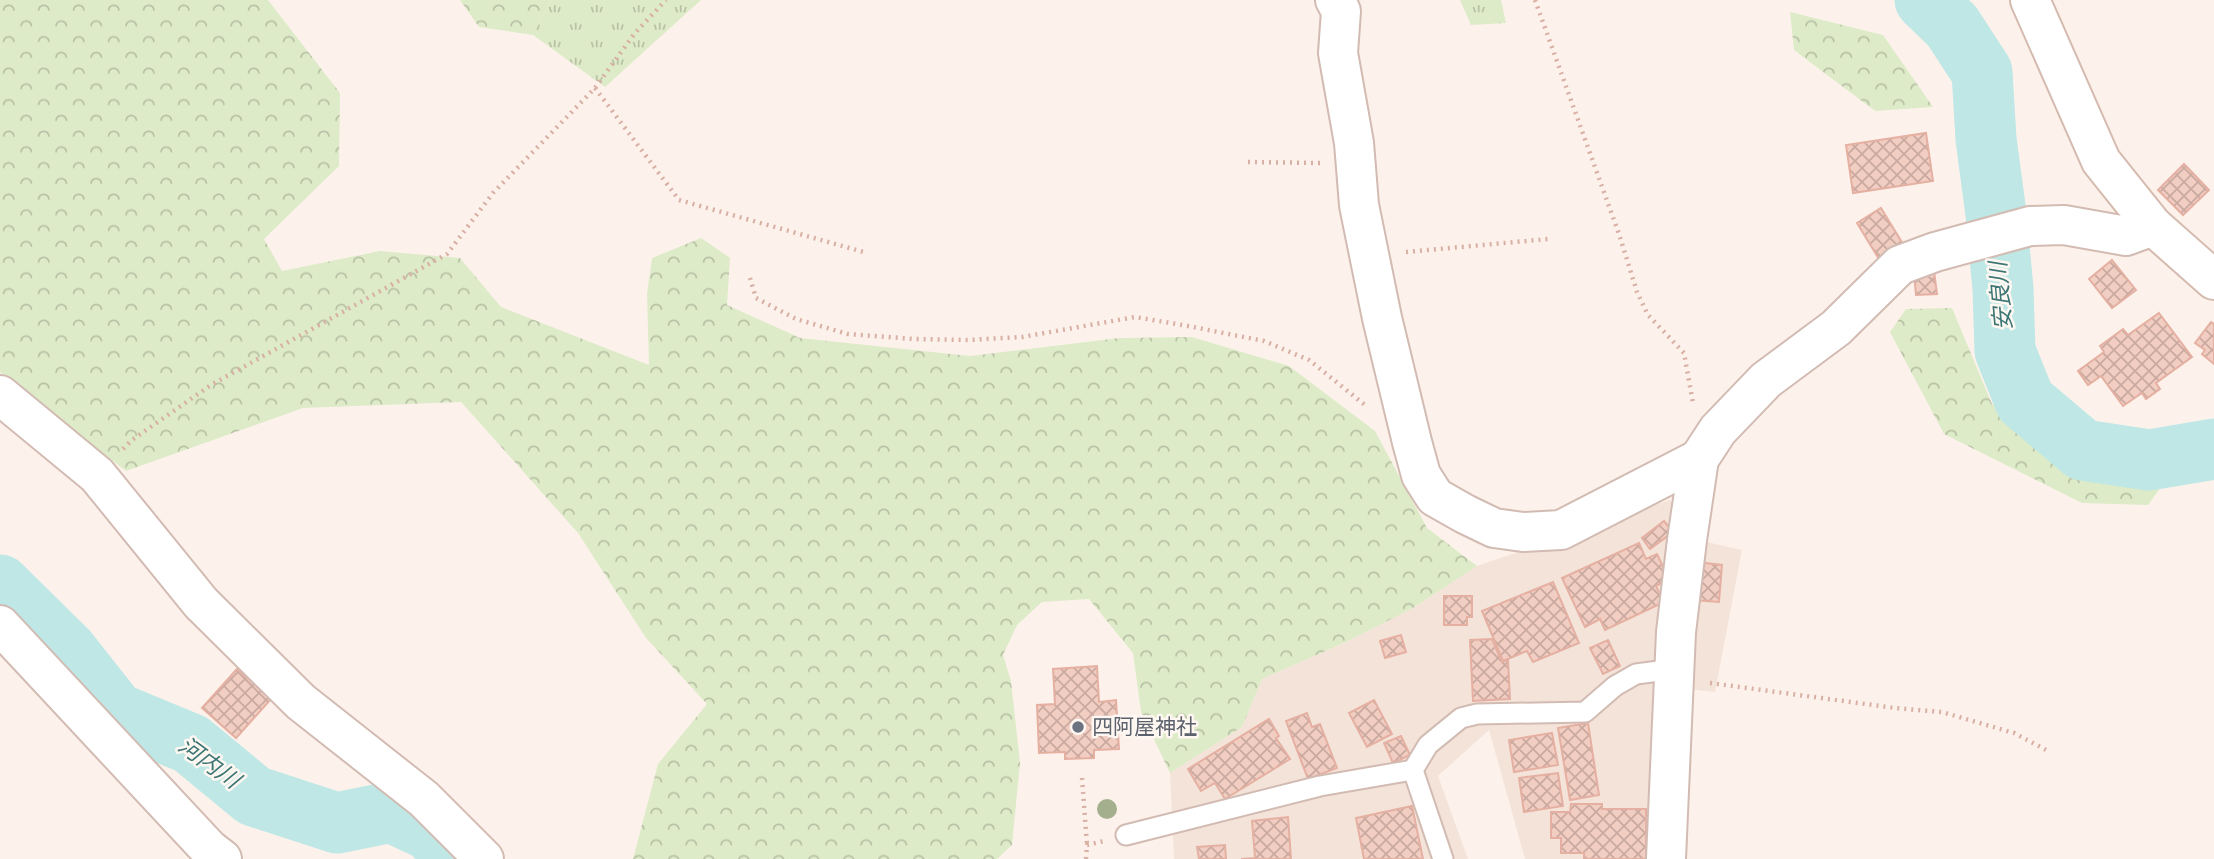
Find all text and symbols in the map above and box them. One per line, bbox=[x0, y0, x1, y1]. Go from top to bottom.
water label: 安良川 bbox=[1983, 257, 2018, 332]
place label: 四阿屋神社 bbox=[1092, 714, 1197, 740]
marker: 四阿屋神社 bbox=[1070, 719, 1086, 735]
water label: 河内川 bbox=[173, 731, 248, 797]

